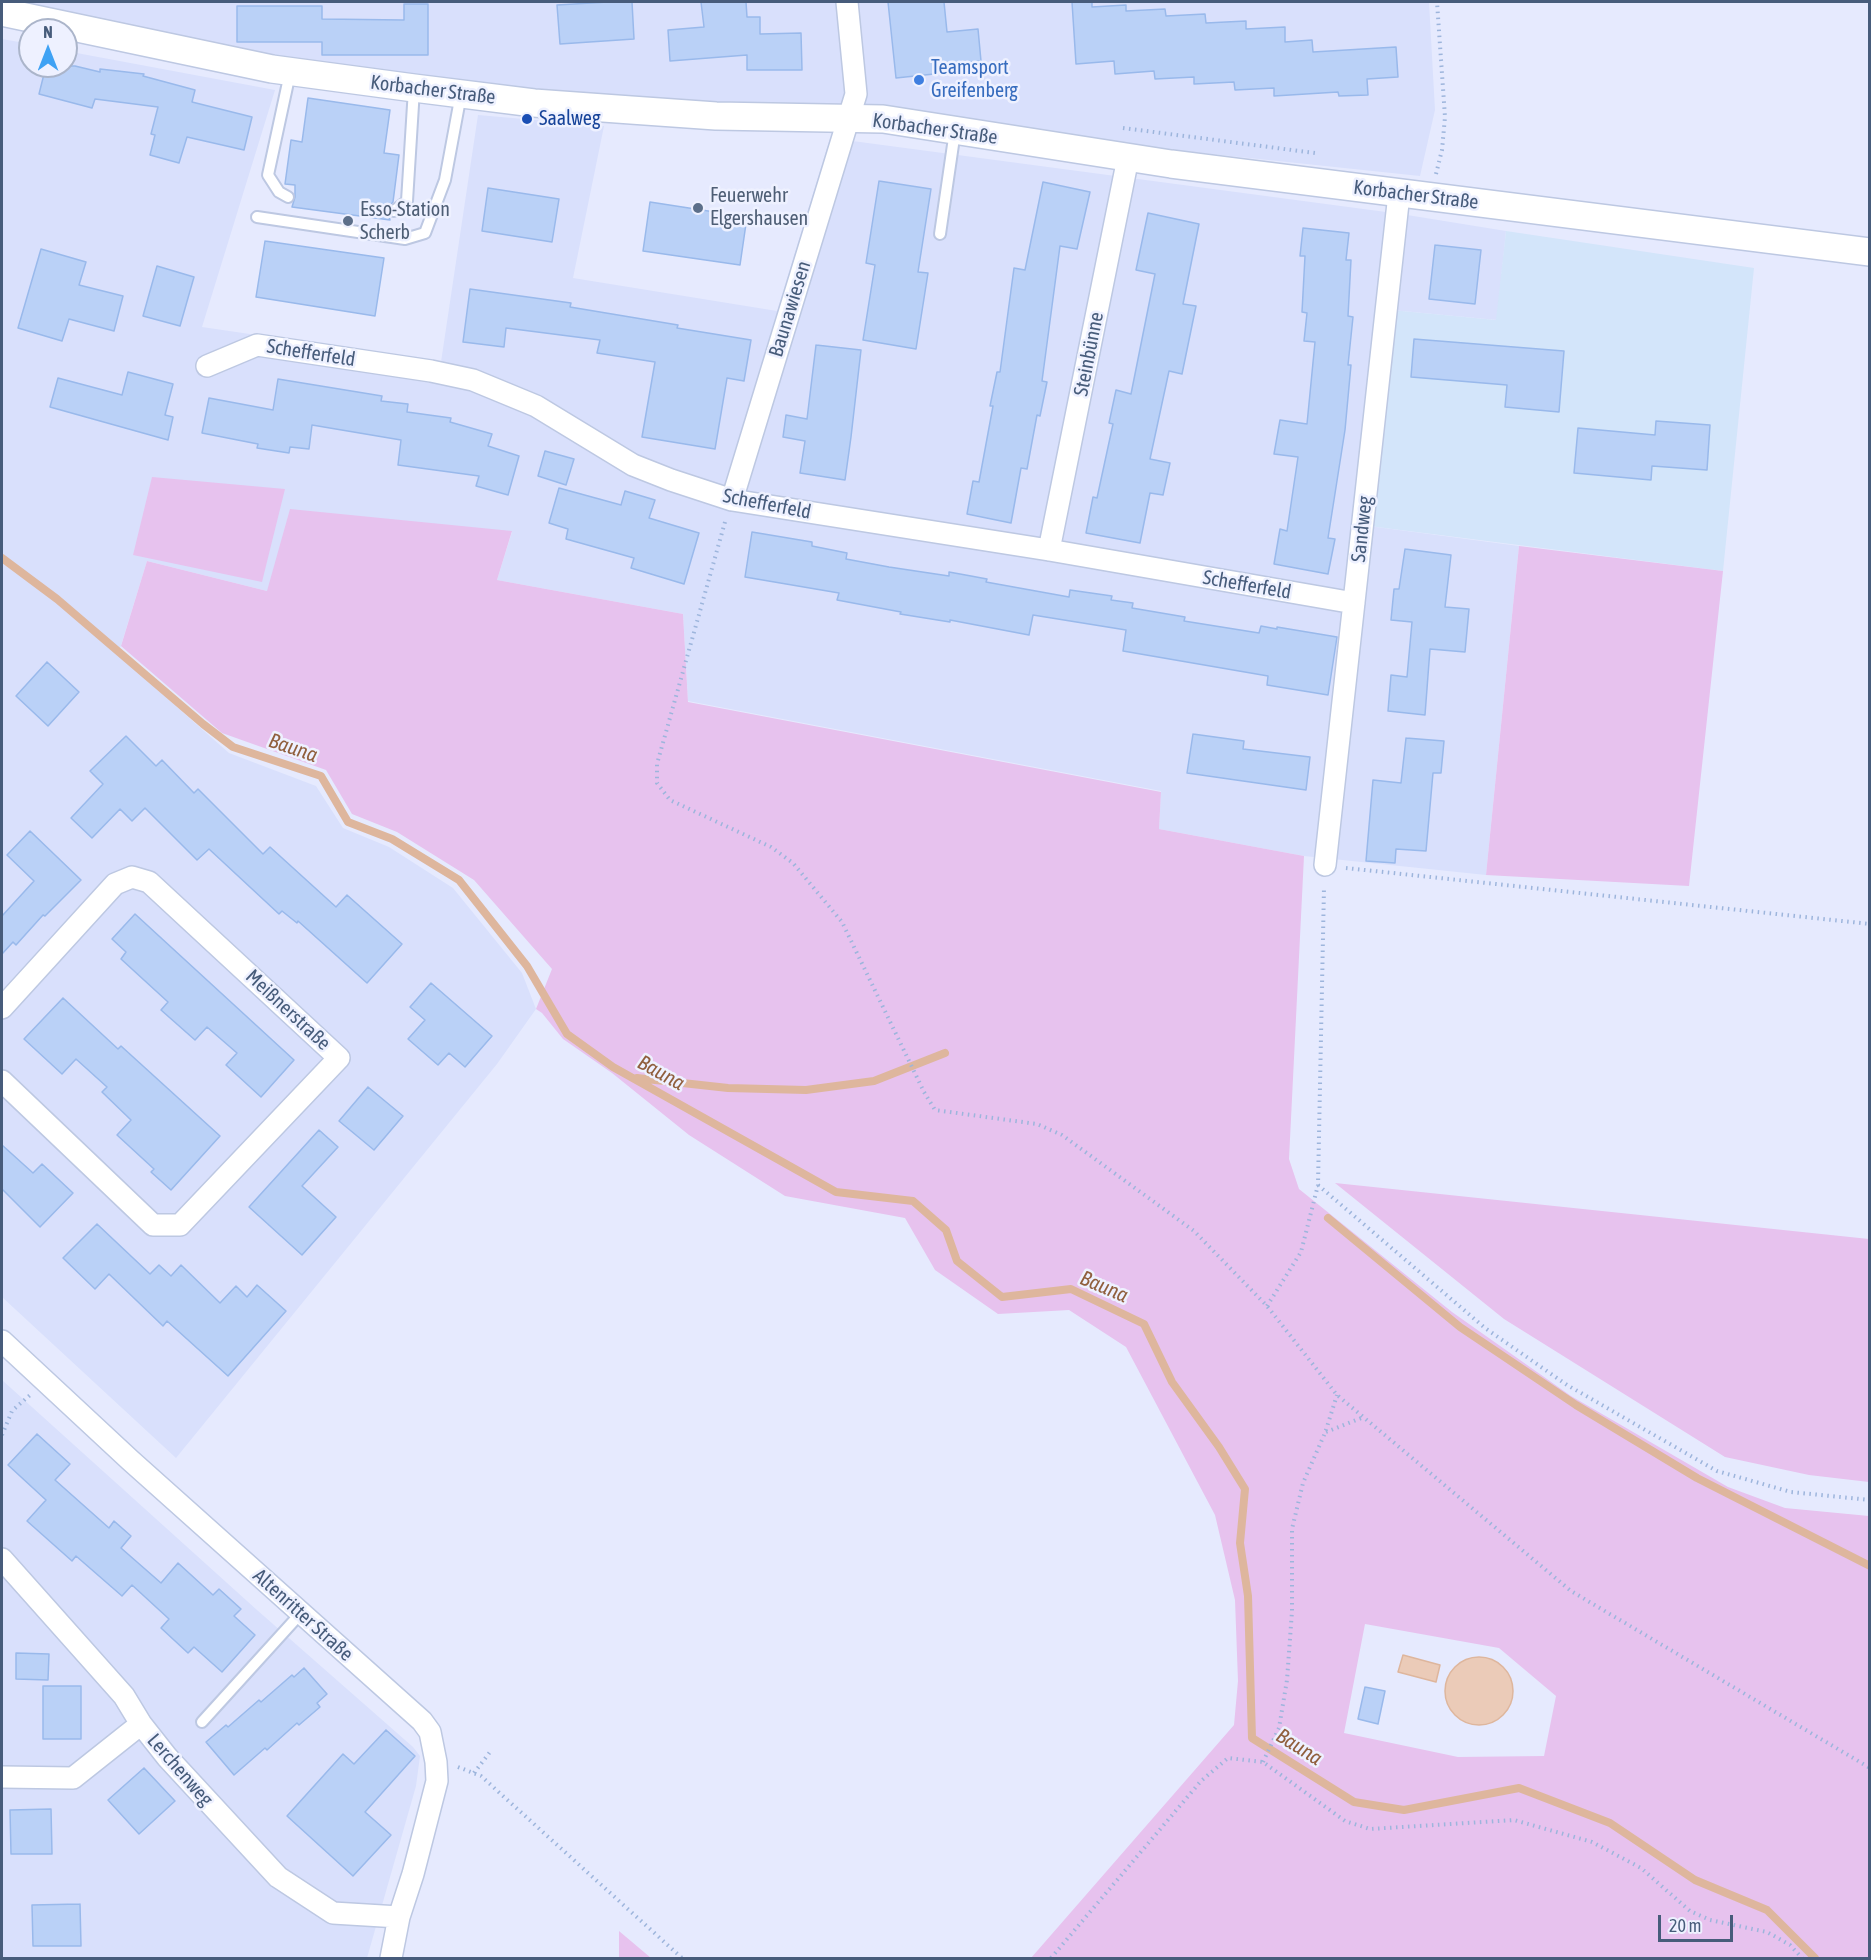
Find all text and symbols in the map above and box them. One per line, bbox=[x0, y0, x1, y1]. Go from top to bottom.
north arrow bbox=[18, 18, 78, 78]
text: N bbox=[43, 23, 53, 41]
place label: Teamsport Greifenberg bbox=[931, 56, 1018, 103]
street label: Korbacher Straße bbox=[369, 70, 497, 110]
marker: Teamsport Greifenberg bbox=[912, 73, 926, 87]
place label: Saalweg bbox=[539, 107, 601, 131]
street label: Korbacher Straße bbox=[871, 108, 999, 150]
marker: Saalweg bbox=[520, 112, 534, 126]
street label: Korbacher Straße bbox=[1352, 175, 1480, 215]
place label: Feuerwehr Elgershausen bbox=[710, 184, 808, 231]
place label: Esso-Station Scherb bbox=[360, 198, 450, 245]
marker: Feuerwehr Elgershausen bbox=[691, 201, 705, 215]
marker: Esso-Station Scherb bbox=[341, 214, 355, 228]
street label: Baunawiesen bbox=[764, 258, 816, 360]
street label: Steinbünne bbox=[1069, 310, 1109, 398]
street label: Schefferfeld bbox=[265, 334, 357, 372]
street label: Schefferfeld bbox=[721, 484, 813, 524]
street label: Sandweg bbox=[1347, 495, 1377, 563]
street label: Schefferfeld bbox=[1201, 565, 1293, 605]
water label: Bauna bbox=[265, 728, 321, 768]
street label: Meißnerstraße bbox=[241, 965, 335, 1055]
water label: Bauna bbox=[633, 1050, 689, 1096]
water label: Bauna bbox=[1076, 1266, 1132, 1308]
street label: Altenritter Straße bbox=[248, 1564, 358, 1666]
water label: Bauna bbox=[1271, 1723, 1327, 1771]
street label: Lerchenweg bbox=[142, 1729, 218, 1811]
scale bar bbox=[1661, 1903, 1736, 1941]
text: 20 m bbox=[1669, 1915, 1701, 1936]

